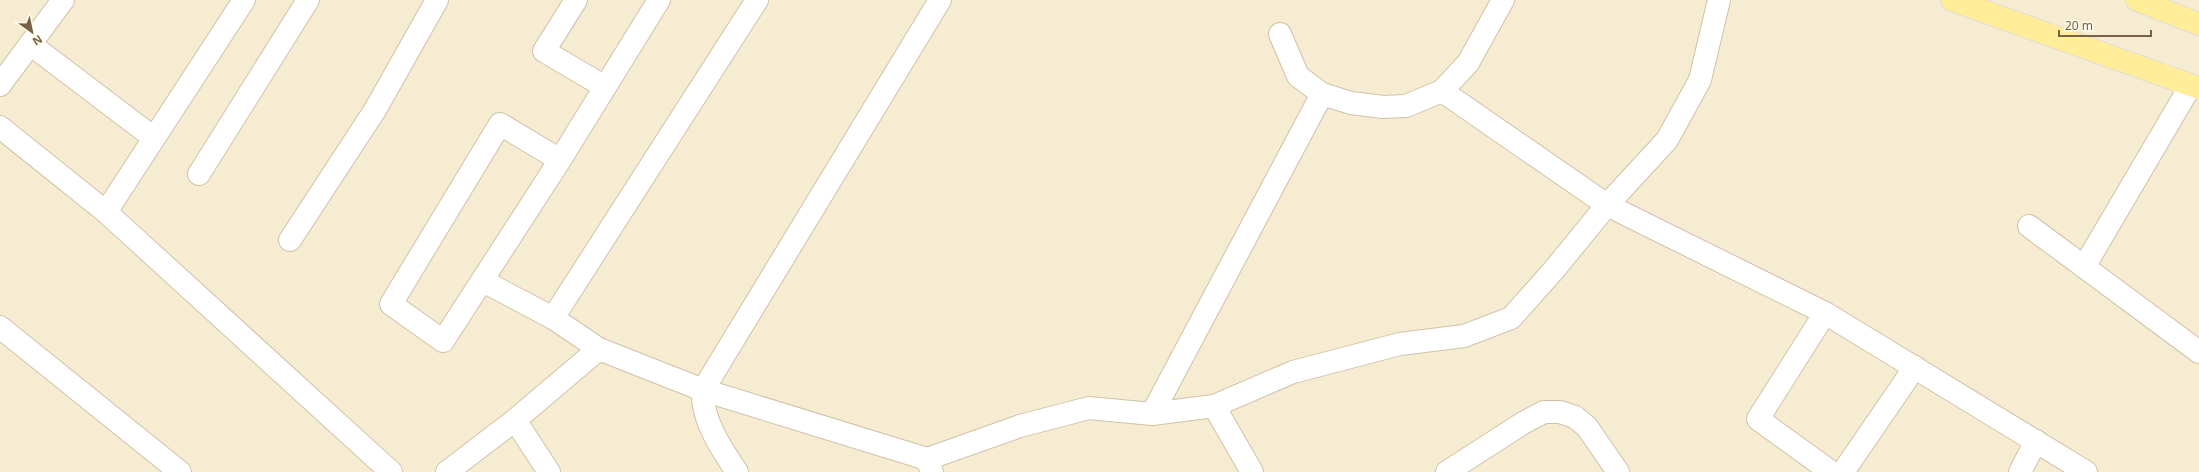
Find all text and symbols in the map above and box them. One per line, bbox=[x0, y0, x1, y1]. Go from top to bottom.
north arrow bbox=[12, 12, 52, 52]
scale bar bbox=[2059, 12, 2151, 38]
text: 20 m bbox=[2065, 17, 2093, 34]
text: N bbox=[30, 32, 46, 50]

